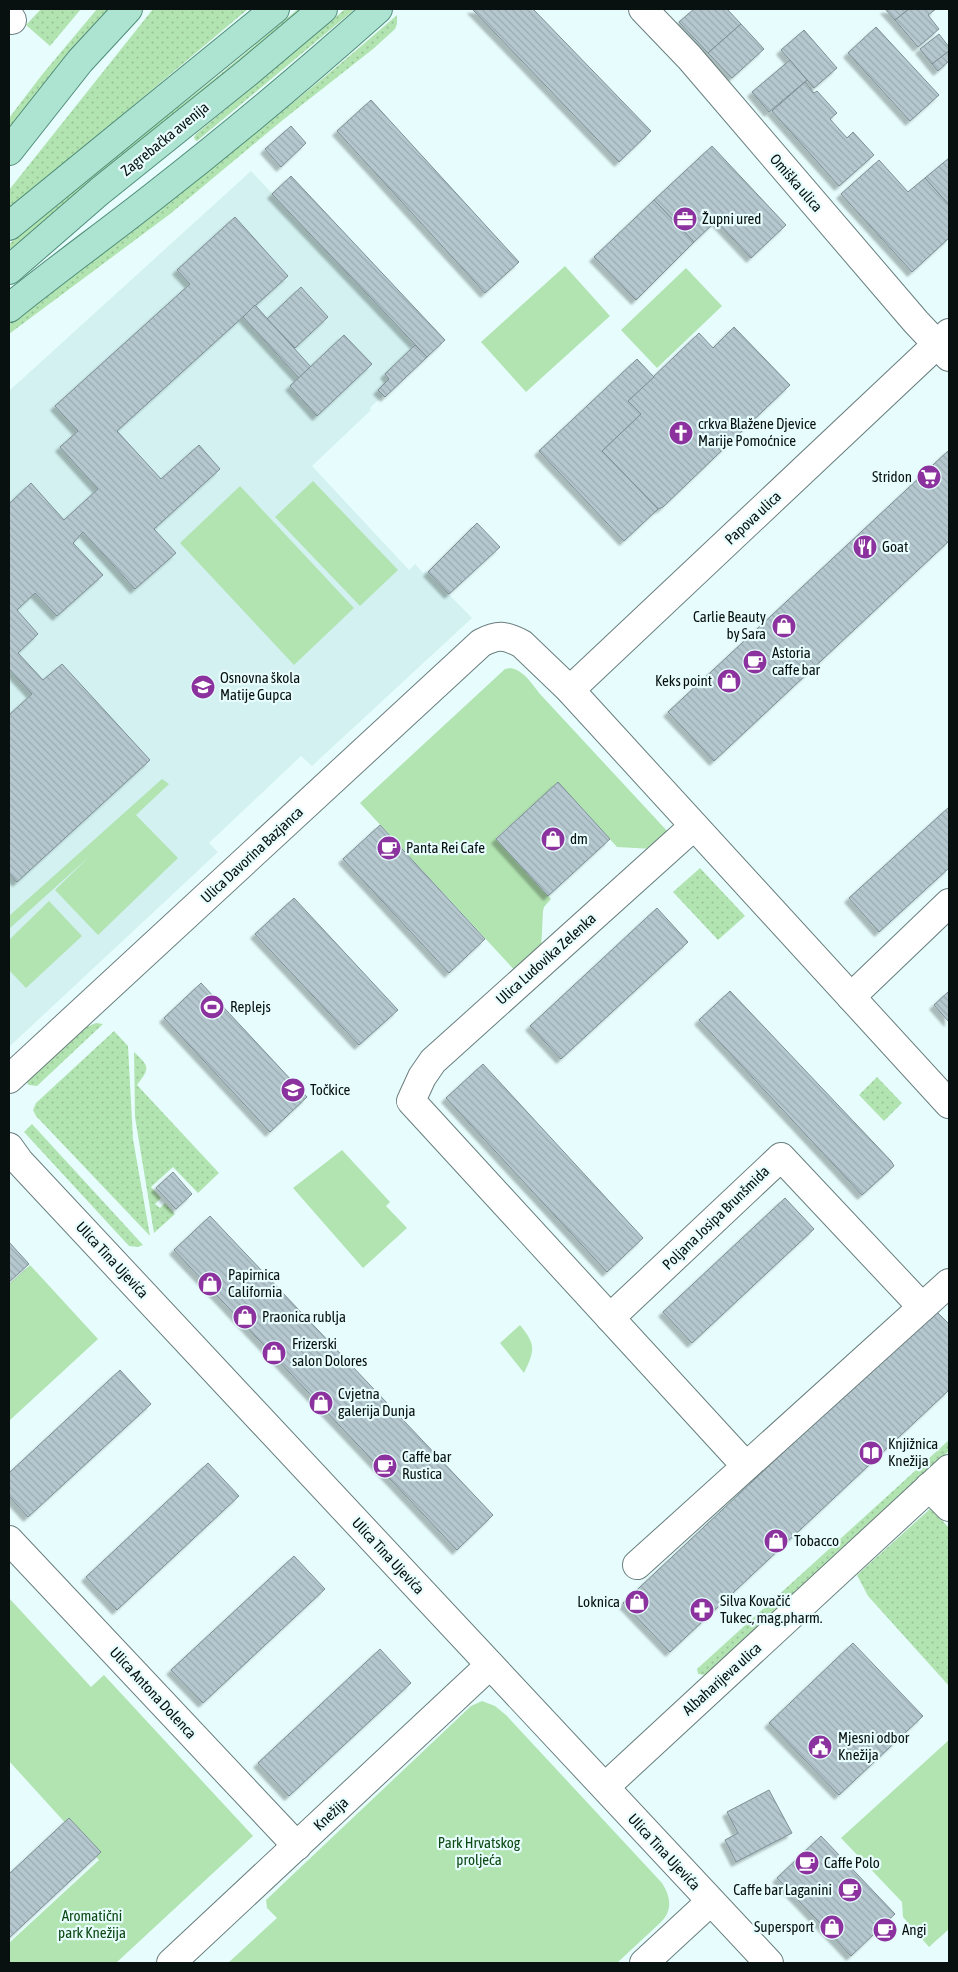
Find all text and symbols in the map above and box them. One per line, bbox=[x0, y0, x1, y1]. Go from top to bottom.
street label: Zagrebačka avenija bbox=[118, 98, 212, 179]
street label: Omiška ulica bbox=[767, 150, 826, 215]
office icon: Župni ured bbox=[672, 206, 698, 232]
place label: Župni ured bbox=[702, 210, 761, 227]
place label: crkva Blažene Djevice Marije Pomoćnice bbox=[698, 415, 817, 449]
church icon: crkva Blažene Djevice Marije Pomoćnice bbox=[668, 420, 694, 446]
supermarket icon: Stridon bbox=[916, 464, 942, 490]
place label: Stridon bbox=[872, 468, 912, 485]
street label: Papova ulica bbox=[721, 487, 784, 548]
restaurant icon: Goat bbox=[852, 534, 878, 560]
place label: Goat bbox=[882, 538, 908, 555]
place label: Carlie Beauty by Sara bbox=[693, 608, 766, 642]
shop icon: Carlie Beauty by Sara bbox=[771, 613, 797, 639]
place label: Astoria caffe bar bbox=[772, 644, 821, 678]
cafe icon: Astoria caffe bar bbox=[742, 649, 768, 675]
shop icon: Keks point bbox=[716, 668, 742, 694]
place label: Osnovna škola Matije Gupca bbox=[220, 669, 300, 703]
place label: Keks point bbox=[655, 672, 712, 689]
school or university icon: Osnovna škola Matije Gupca bbox=[190, 674, 216, 700]
street label: Ulica Davorina Bazjanca bbox=[197, 803, 306, 906]
shop icon: dm bbox=[540, 826, 566, 852]
place label: dm bbox=[570, 830, 588, 847]
cafe icon: Panta Rei Cafe bbox=[376, 835, 402, 861]
place label: Panta Rei Cafe bbox=[406, 839, 485, 856]
street label: Ulica Ludovika Zelenka bbox=[492, 909, 599, 1008]
sports icon: Replejs bbox=[199, 994, 225, 1020]
place label: Replejs bbox=[230, 998, 271, 1015]
school or university icon: Točkice bbox=[280, 1077, 306, 1103]
place label: Točkice bbox=[310, 1081, 350, 1098]
street label: Poljana Josipa Brunšmida bbox=[659, 1162, 772, 1273]
street label: Ulica Tina Ujevića bbox=[73, 1218, 152, 1301]
place label: Papirnica California bbox=[228, 1266, 282, 1300]
shop icon: Papirnica California bbox=[197, 1271, 223, 1297]
shop icon: Praonica rublja bbox=[232, 1304, 258, 1330]
place label: Praonica rublja bbox=[262, 1308, 346, 1325]
place label: Frizerski salon Dolores bbox=[292, 1335, 367, 1369]
shop icon: Frizerski salon Dolores bbox=[261, 1340, 287, 1366]
place label: Cvjetna galerija Dunja bbox=[338, 1385, 415, 1419]
shop icon: Cvjetna galerija Dunja bbox=[308, 1390, 334, 1416]
place label: Knjižnica Knežija bbox=[888, 1435, 938, 1469]
library icon: Knjižnica Knežija bbox=[858, 1440, 884, 1466]
place label: Caffe bar Rustica bbox=[402, 1448, 452, 1482]
cafe icon: Caffe bar Rustica bbox=[372, 1453, 398, 1479]
street label: Ulica Tina Ujevića bbox=[349, 1514, 428, 1597]
shop icon: Tobacco bbox=[763, 1528, 789, 1554]
place label: Tobacco bbox=[794, 1532, 839, 1549]
shop icon: Loknica bbox=[624, 1589, 650, 1615]
place label: Silva Kovačić Tukec, mag.pharm. bbox=[720, 1592, 823, 1626]
place label: Loknica bbox=[577, 1593, 620, 1610]
pharmacy icon: Silva Kovačić Tukec, mag.pharm. bbox=[689, 1597, 715, 1623]
street label: Albaharijeva ulica bbox=[679, 1639, 764, 1718]
street label: Ulica Antona Dolenca bbox=[107, 1643, 200, 1742]
place label: Mjesni odbor Knežija bbox=[838, 1729, 910, 1763]
public building icon: Mjesni odbor Knežija bbox=[807, 1734, 833, 1760]
street label: Knežija bbox=[310, 1794, 351, 1834]
street label: Ulica Tina Ujevića bbox=[625, 1810, 704, 1893]
park label: Park Hrvatskog proljeća bbox=[438, 1834, 521, 1868]
cafe icon: Caffe Polo bbox=[794, 1850, 820, 1876]
place label: Caffe Polo bbox=[824, 1854, 880, 1871]
cafe icon: Caffe bar Laganini bbox=[837, 1877, 863, 1903]
place label: Caffe bar Laganini bbox=[733, 1881, 832, 1898]
park label: Aromatični park Knežija bbox=[58, 1907, 126, 1941]
shop icon: Supersport bbox=[819, 1914, 845, 1940]
cafe icon: Angi bbox=[872, 1917, 898, 1943]
place label: Supersport bbox=[754, 1918, 814, 1935]
place label: Angi bbox=[902, 1921, 927, 1938]

